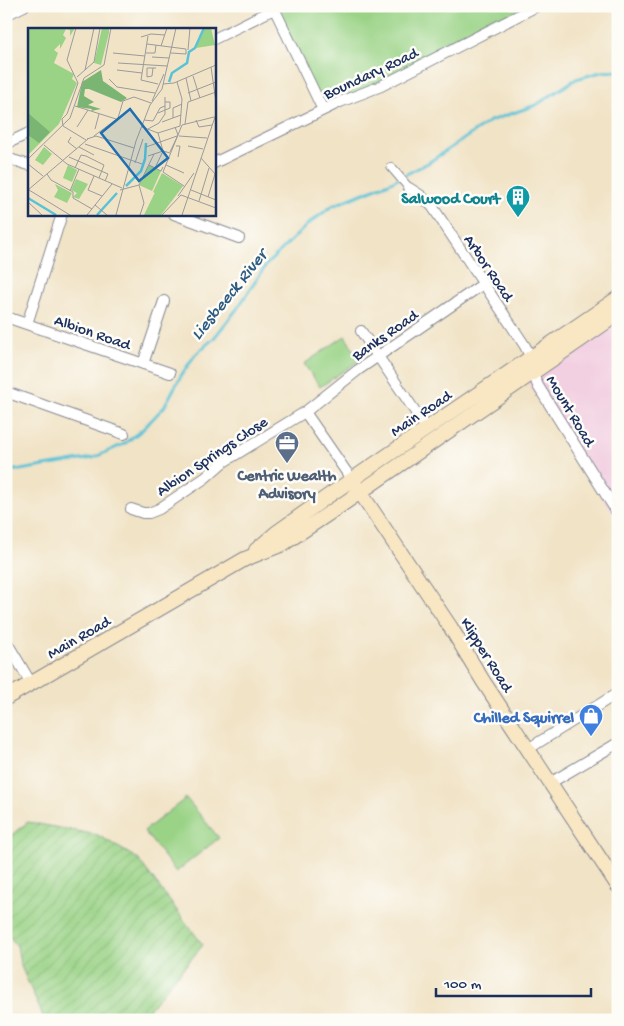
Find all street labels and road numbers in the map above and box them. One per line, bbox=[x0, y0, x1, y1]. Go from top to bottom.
street label: Boundary Road bbox=[320, 44, 423, 106]
street label: Arbor Road bbox=[458, 232, 517, 307]
street label: Banks Road bbox=[348, 306, 424, 367]
street label: Albion Road bbox=[51, 312, 134, 357]
street label: Mount Road bbox=[540, 373, 599, 452]
street label: Main Road bbox=[388, 387, 458, 442]
street label: Albion Springs Close bbox=[154, 413, 273, 502]
street label: Main Road bbox=[45, 613, 116, 665]
street label: Klipper Road bbox=[455, 615, 516, 698]

